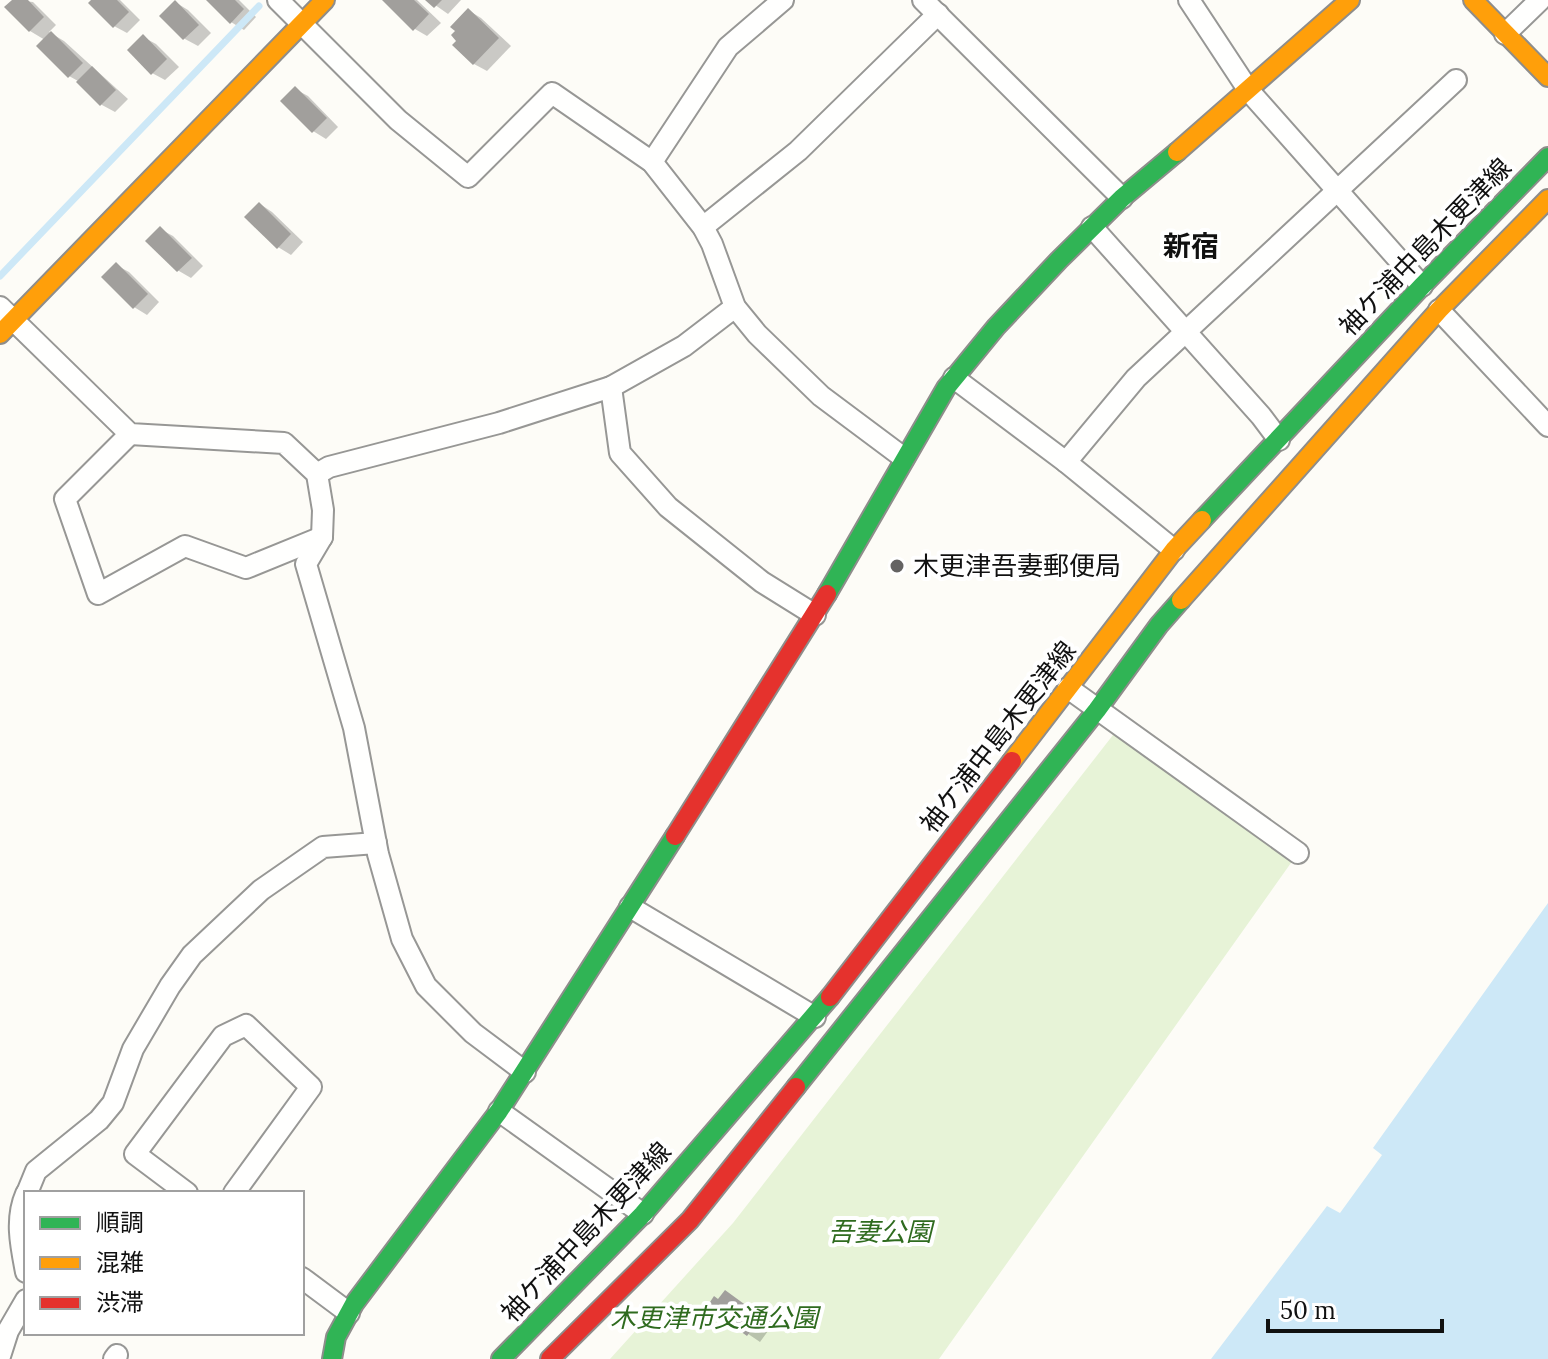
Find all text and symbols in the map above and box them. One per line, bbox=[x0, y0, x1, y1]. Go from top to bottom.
street label: 袖ケ浦中島木更津線 bbox=[1331, 151, 1518, 342]
district label: 新宿 bbox=[1163, 228, 1219, 264]
place label: 木更津吾妻郵便局 bbox=[913, 549, 1121, 582]
marker: 木更津吾妻郵便局 bbox=[888, 557, 906, 575]
street label: 袖ケ浦中島木更津線 bbox=[913, 634, 1083, 839]
street label: 袖ケ浦中島木更津線 bbox=[494, 1135, 678, 1328]
legend bbox=[24, 1191, 304, 1335]
text: 順調 bbox=[96, 1207, 144, 1238]
park label: 吾妻公園 bbox=[828, 1215, 936, 1248]
text: 混雑 bbox=[96, 1247, 144, 1278]
scale bar bbox=[1268, 1283, 1442, 1333]
text: 渋滞 bbox=[96, 1287, 144, 1318]
text: 50 m bbox=[1280, 1295, 1336, 1326]
park label: 木更津市交通公園 bbox=[610, 1301, 822, 1334]

